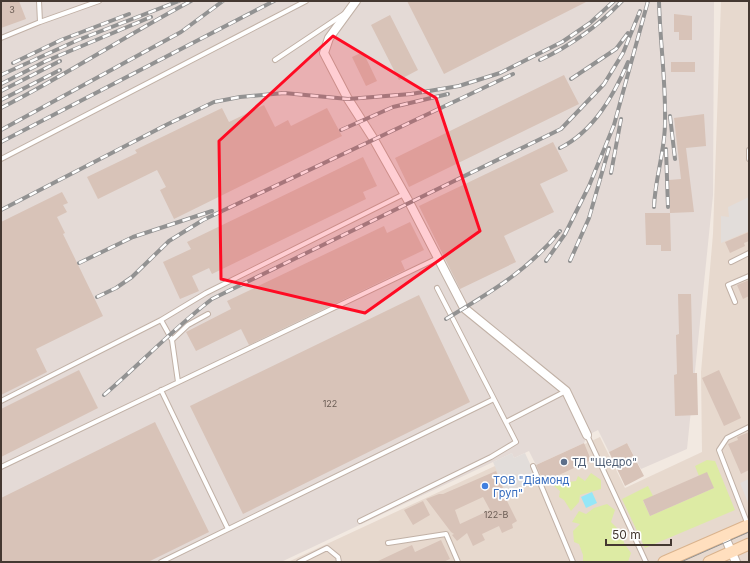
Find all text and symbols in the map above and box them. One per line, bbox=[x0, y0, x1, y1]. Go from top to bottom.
house number: 3 bbox=[9, 4, 15, 15]
house number: 122 bbox=[323, 398, 337, 409]
place label: ТД "Щедро" bbox=[572, 455, 637, 469]
marker: ТД "Щедро" bbox=[559, 457, 569, 467]
place label: ТОВ "Діамонд Груп" bbox=[493, 473, 570, 500]
marker: ТОВ "Діамонд Груп" bbox=[480, 481, 490, 491]
house number: 122-В bbox=[484, 509, 508, 520]
scale bar bbox=[606, 521, 671, 547]
text: 50 m bbox=[612, 527, 641, 542]

